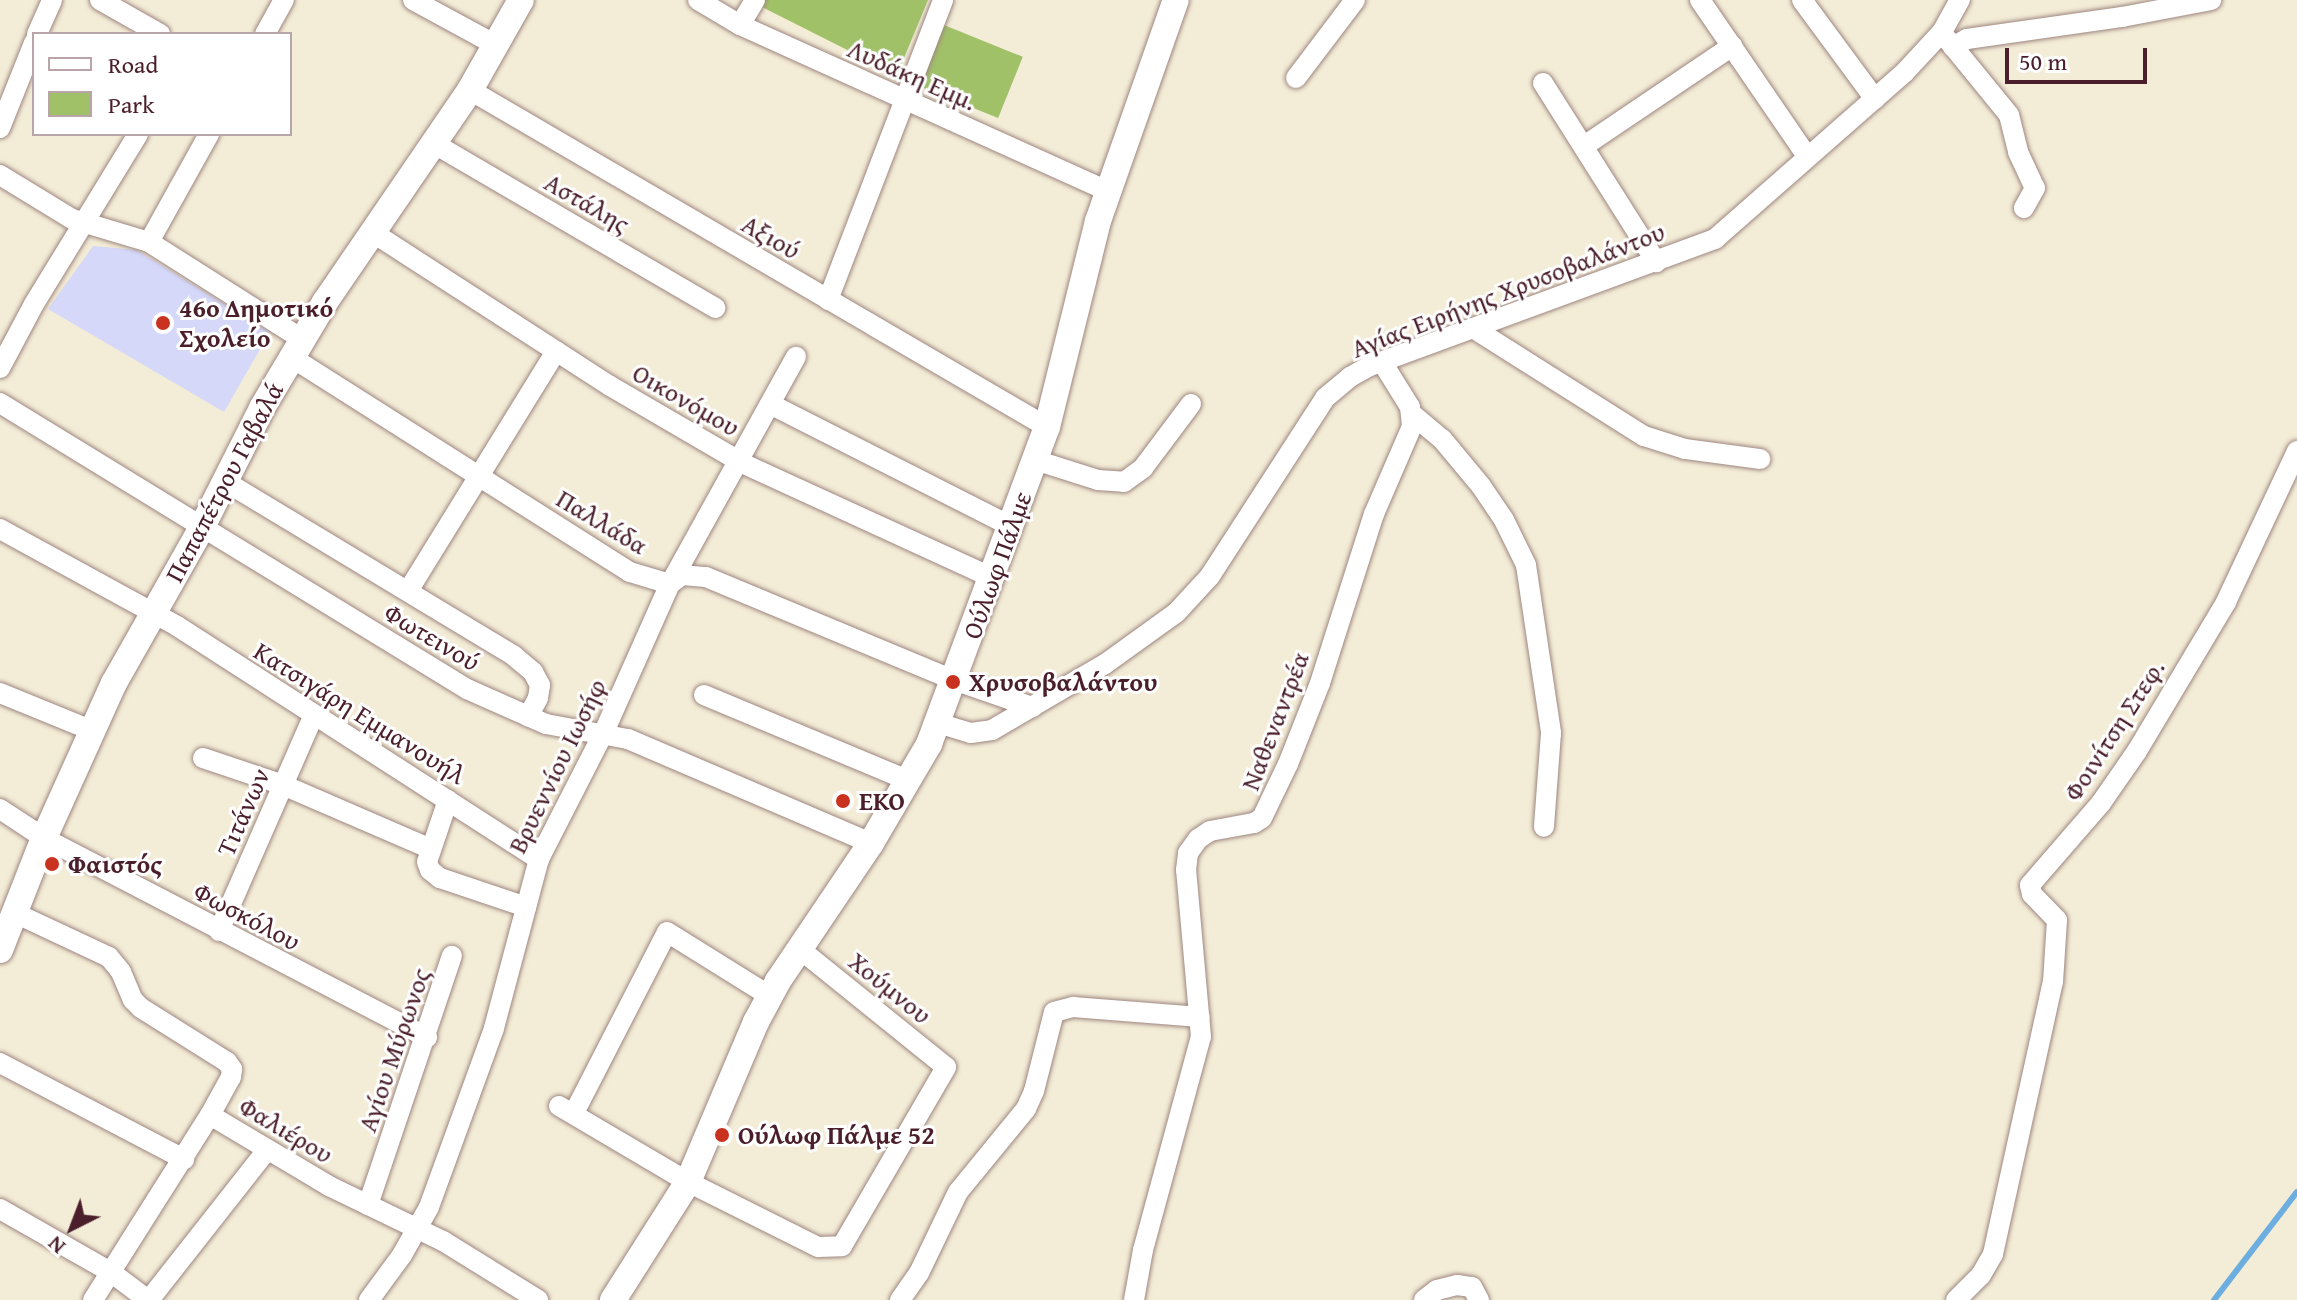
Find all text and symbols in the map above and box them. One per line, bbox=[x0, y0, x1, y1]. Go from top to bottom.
legend bbox=[32, 32, 292, 136]
scale bar bbox=[2009, 32, 2151, 82]
street label: Λυδάκη Εμμ. bbox=[843, 33, 981, 117]
text: 50 m bbox=[2019, 44, 2067, 79]
text: Road bbox=[108, 47, 158, 82]
text: Park bbox=[108, 87, 154, 122]
street label: Αστάλης bbox=[539, 166, 635, 240]
street label: Αξιού bbox=[736, 208, 806, 266]
street label: Αγίας Ειρήνης Χρυσοβαλάντου bbox=[1347, 216, 1669, 364]
place label: 46ο Δημοτικό Σχολείο bbox=[179, 292, 333, 354]
marker: 46ο Δημοτικό Σχολείο bbox=[154, 314, 172, 332]
street label: Οικονόμου bbox=[627, 357, 745, 443]
street label: Παπαπέτρου Γαβαλά bbox=[158, 377, 290, 587]
street label: Παλλάδα bbox=[551, 483, 653, 561]
street label: Ούλωφ Πάλμε bbox=[956, 487, 1038, 643]
street label: Φωτεινού bbox=[379, 596, 485, 678]
street label: Κατσιγάρη Εμμανουήλ bbox=[248, 635, 472, 791]
street label: Ναθεναντρέα bbox=[1234, 647, 1316, 795]
street label: Φοινίτση Στεφ. bbox=[2057, 653, 2171, 807]
place label: Χρυσοβαλάντου bbox=[969, 666, 1157, 698]
marker: Χρυσοβαλάντου bbox=[944, 673, 962, 691]
street label: Βρυεννίου Ιωσήφ bbox=[501, 674, 613, 858]
street label: Τιτάνων bbox=[210, 763, 276, 861]
place label: EKO bbox=[859, 785, 905, 817]
marker: EKO bbox=[834, 792, 852, 810]
place label: Φαιστός bbox=[68, 848, 162, 880]
marker: Φαιστός bbox=[43, 855, 61, 873]
street label: Φωσκόλου bbox=[188, 875, 306, 957]
street label: Χούμνου bbox=[843, 945, 937, 1031]
street label: Αγίου Μύρωνος bbox=[351, 964, 437, 1136]
street label: Φαλιέρου bbox=[234, 1090, 338, 1170]
place label: Ούλωφ Πάλμε 52 bbox=[738, 1119, 935, 1151]
marker: Ούλωφ Πάλμε 52 bbox=[713, 1126, 731, 1144]
north arrow bbox=[32, 1188, 112, 1268]
text: N bbox=[40, 1229, 72, 1263]

